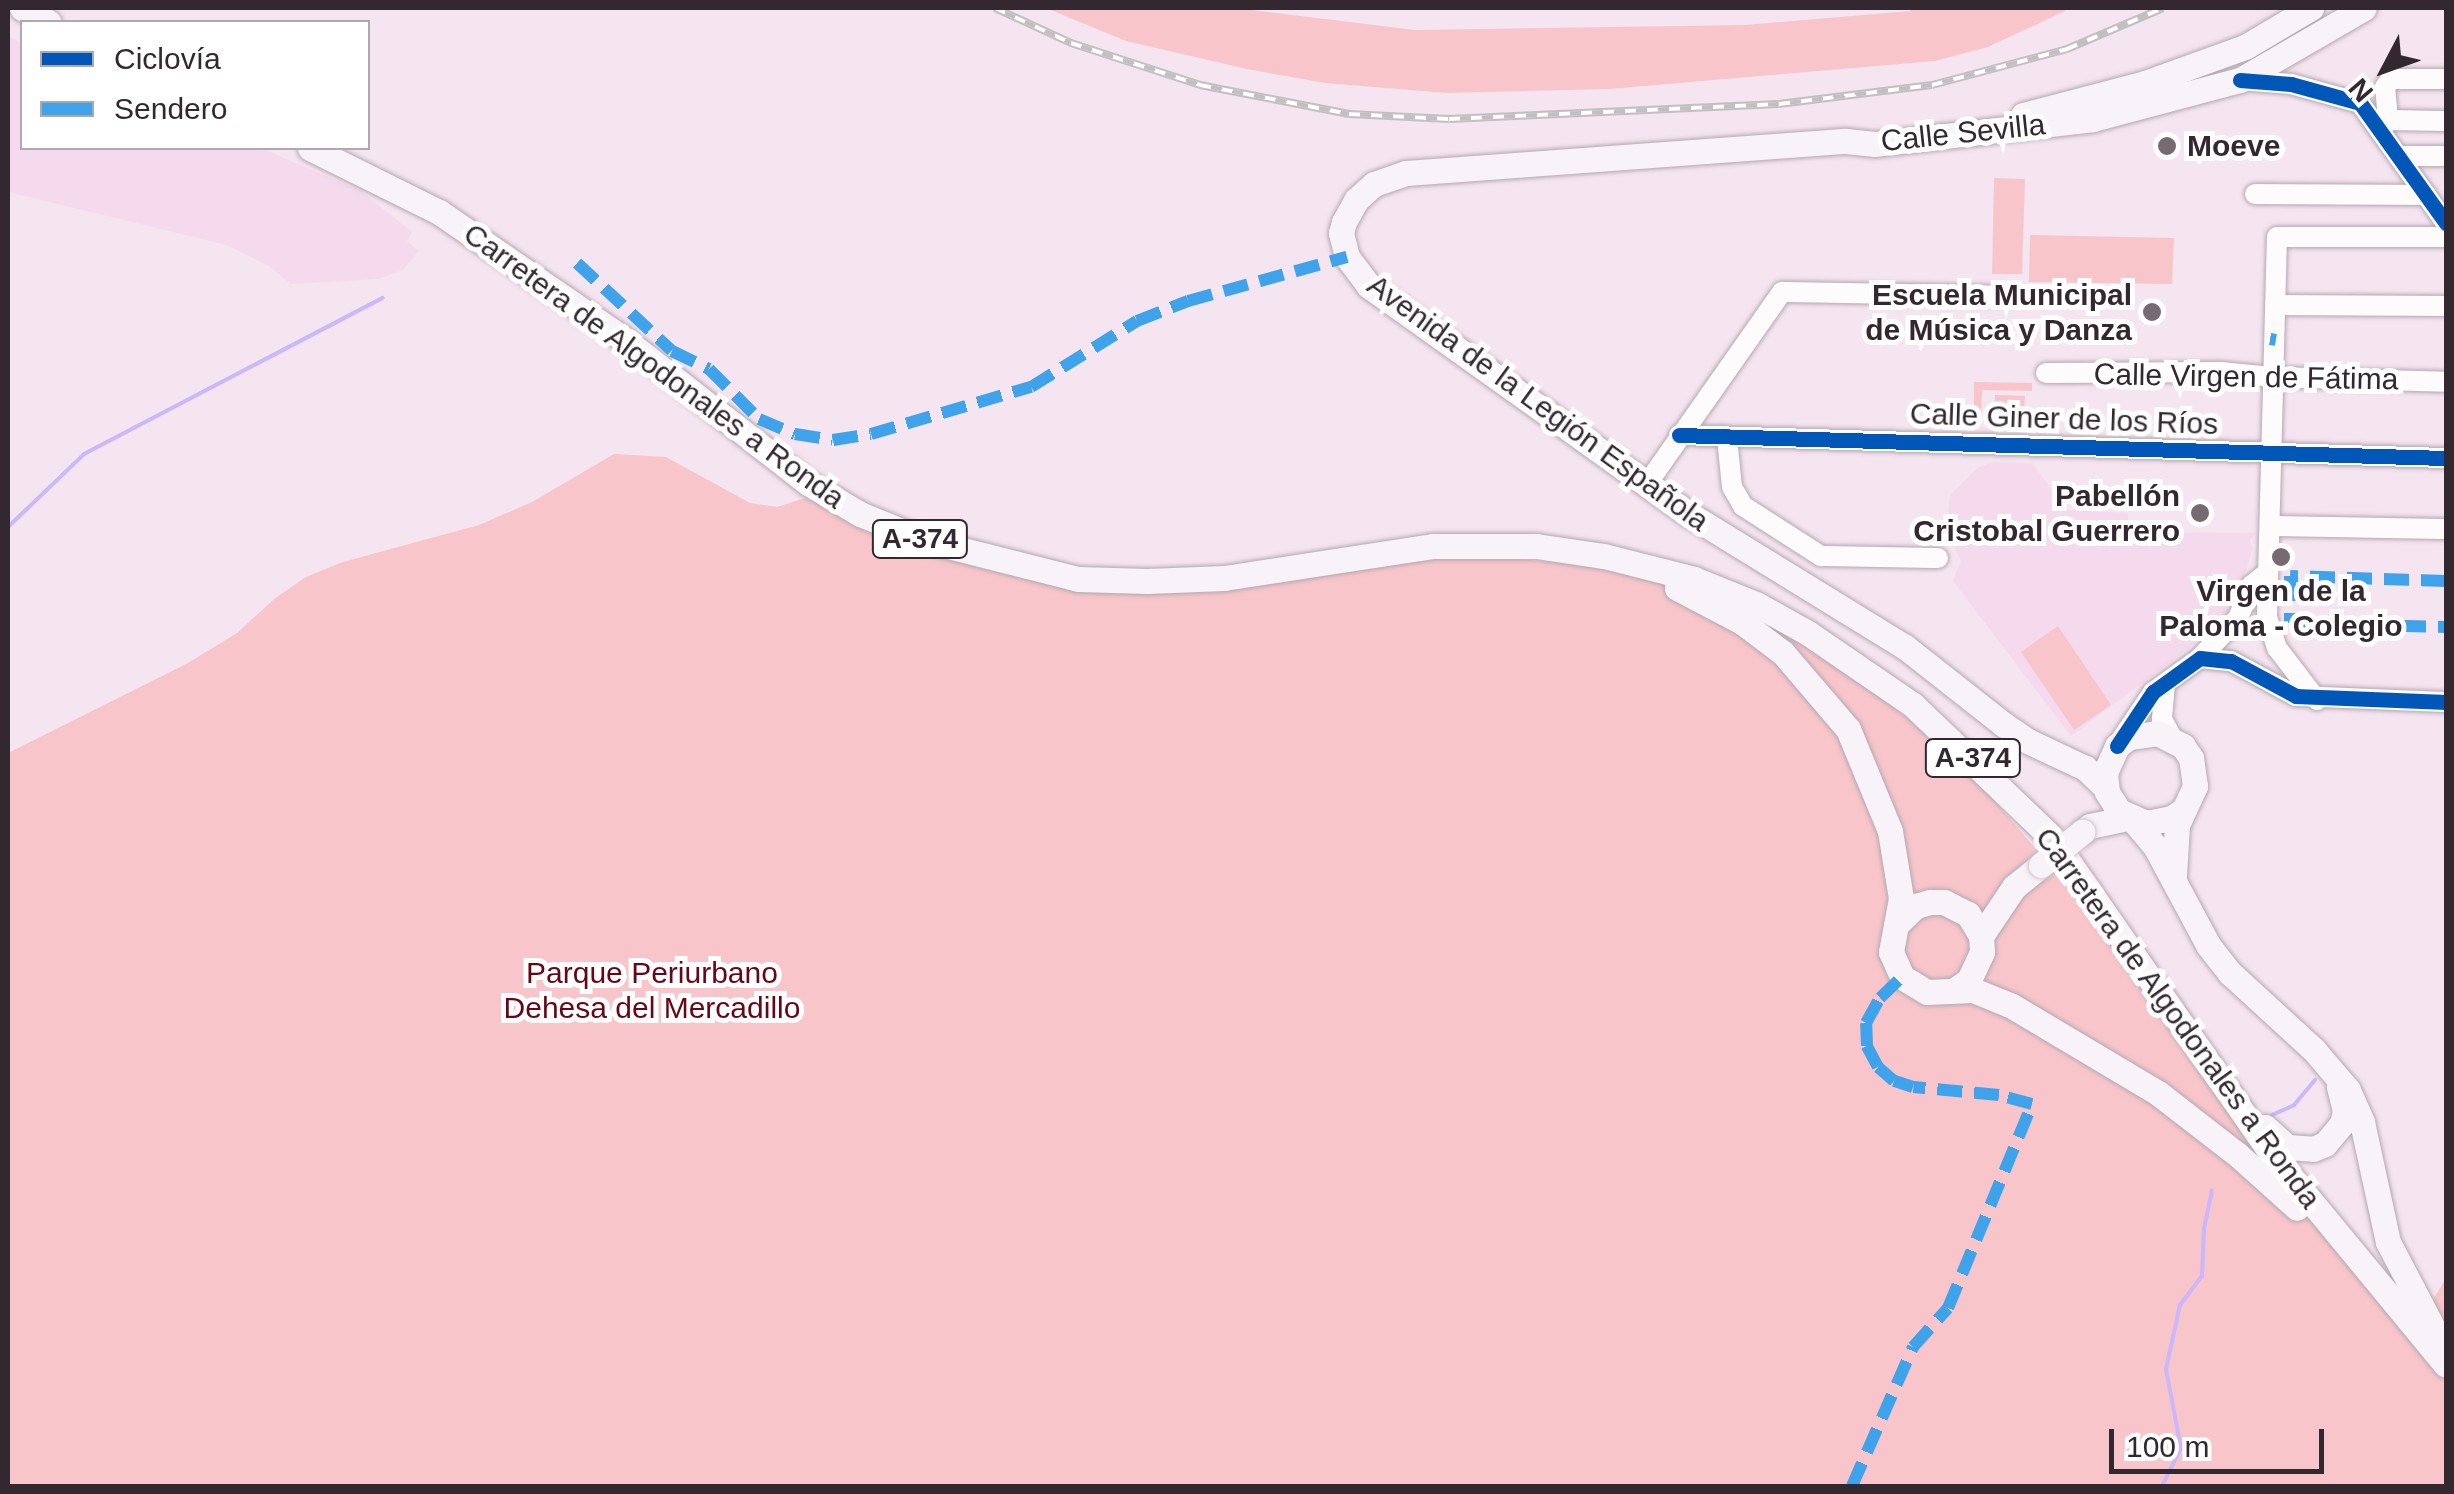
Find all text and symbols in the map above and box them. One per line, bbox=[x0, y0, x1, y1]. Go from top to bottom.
legend bbox=[20, 20, 370, 150]
north arrow bbox=[2334, 20, 2434, 120]
text: Ciclovía bbox=[114, 42, 221, 75]
text: N bbox=[2343, 72, 2379, 108]
text: Sendero bbox=[114, 92, 227, 125]
street label: Calle Sevilla bbox=[1879, 106, 2047, 160]
place label: Moeve bbox=[2187, 128, 2280, 164]
marker: Moeve bbox=[2156, 135, 2178, 157]
street label: Carretera de Algodonales a Ronda bbox=[456, 215, 852, 517]
street label: Avenida de la Legión Española bbox=[1360, 267, 1716, 539]
place label: Escuela Municipal de Música y Danza bbox=[1865, 277, 2132, 348]
marker: Escuela Municipal de Música y Danza bbox=[2141, 301, 2163, 323]
street label: Calle Virgen de Fátima bbox=[2093, 356, 2399, 398]
street label: Calle Giner de los Ríos bbox=[1909, 396, 2219, 442]
place label: Pabellón Cristobal Guerrero bbox=[1913, 478, 2180, 548]
marker: Pabellón Cristobal Guerrero bbox=[2189, 502, 2211, 524]
road number: A-374 bbox=[870, 516, 970, 562]
marker: Virgen de la Paloma - Colegio bbox=[2270, 546, 2292, 568]
place label: Virgen de la Paloma - Colegio bbox=[2159, 573, 2403, 644]
road number: A-374 bbox=[1923, 735, 2023, 781]
street label: Carretera de Algodonales a Ronda bbox=[2027, 820, 2329, 1216]
park label: Parque Periurbano Dehesa del Mercadillo bbox=[504, 955, 800, 1026]
scale bar bbox=[2114, 1409, 2329, 1471]
text: 100 m bbox=[2126, 1430, 2209, 1463]

